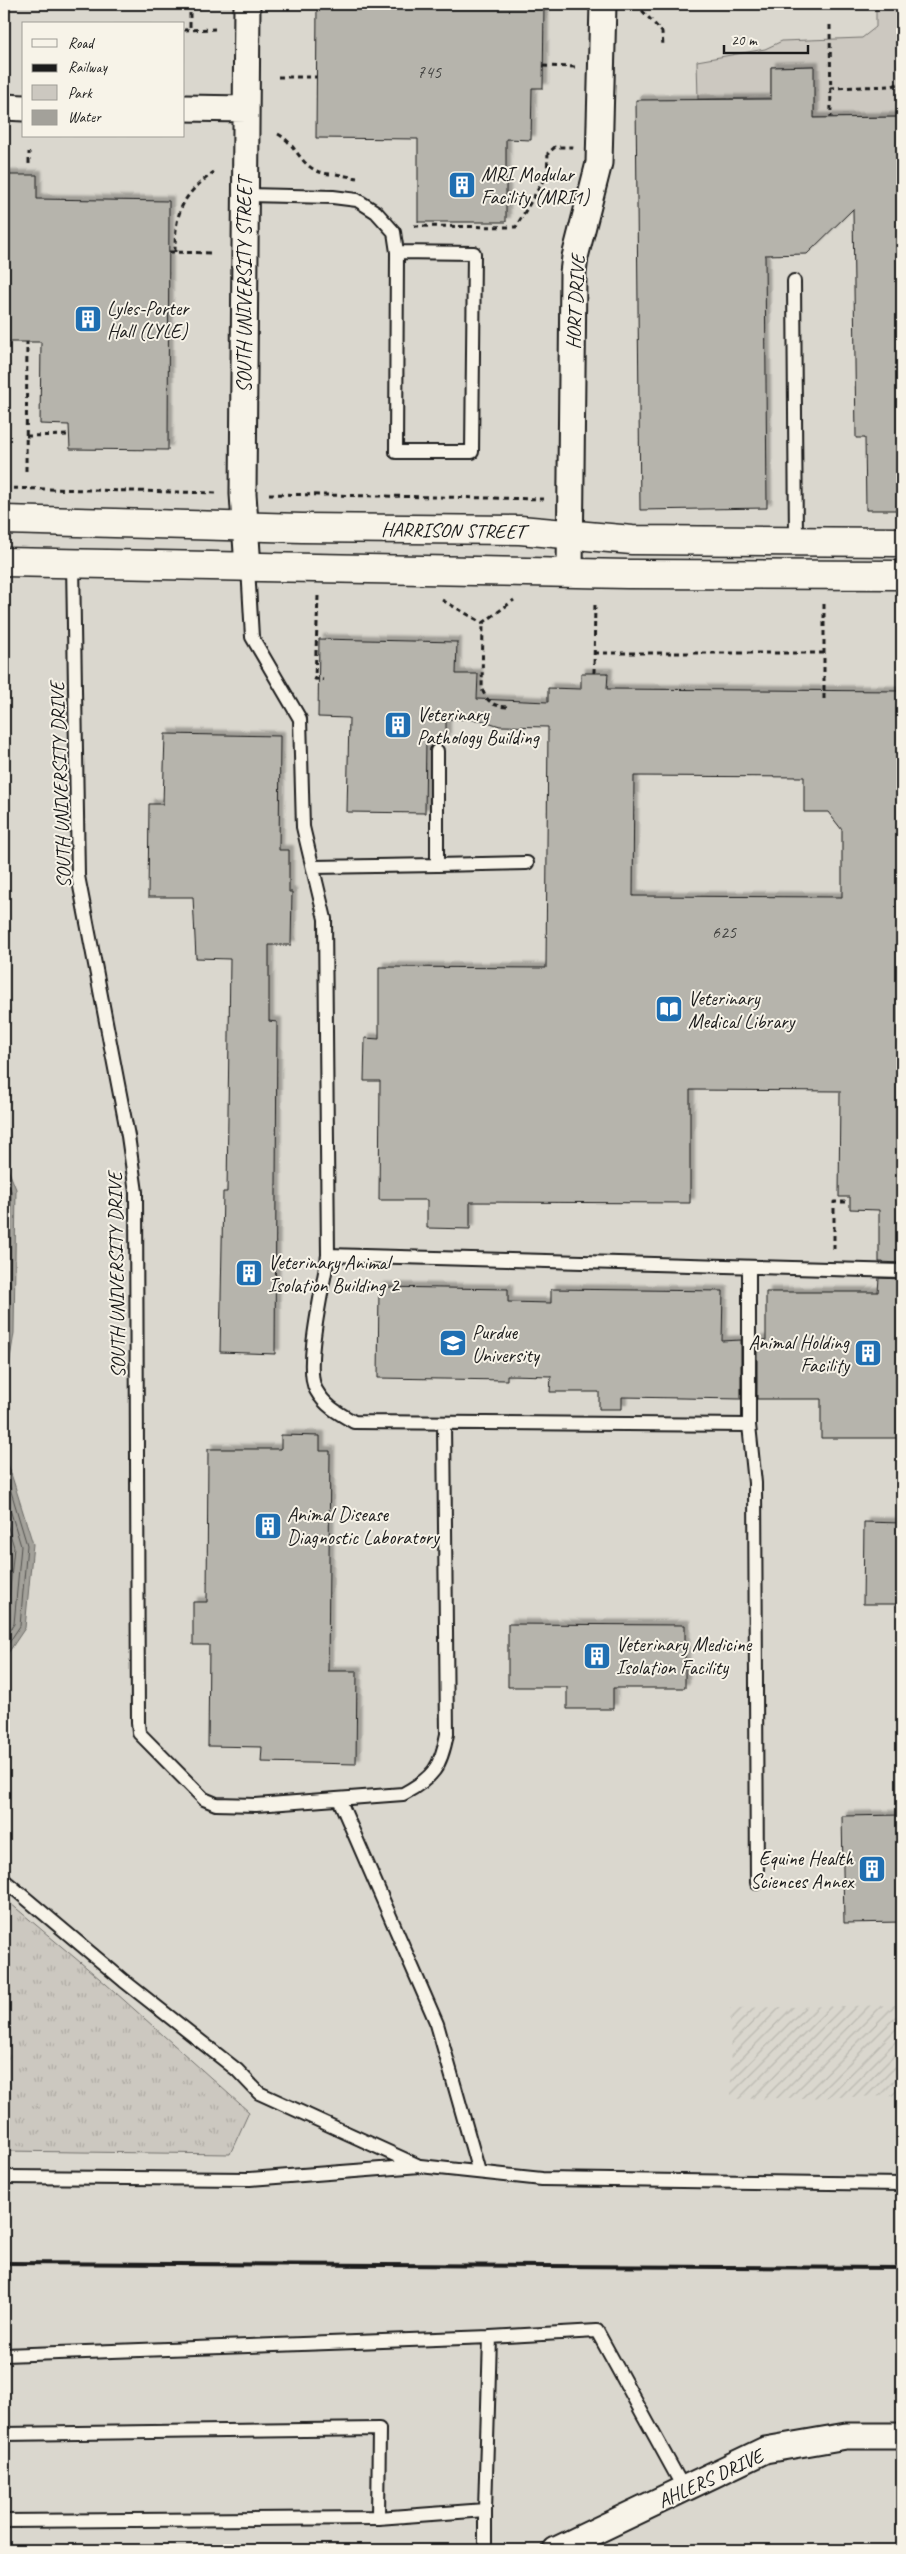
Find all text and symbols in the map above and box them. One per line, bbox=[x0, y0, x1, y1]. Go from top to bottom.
legend bbox=[22, 22, 185, 138]
scale bar bbox=[724, 22, 807, 54]
text: 20 m bbox=[731, 31, 758, 50]
text: Road bbox=[68, 34, 95, 53]
text: Railway bbox=[68, 58, 109, 77]
house number: 745 bbox=[417, 61, 442, 83]
text: Park bbox=[68, 84, 93, 103]
text: Water bbox=[68, 108, 102, 127]
place label: MRI Modular Facility (MRI1) bbox=[481, 162, 590, 210]
building icon: MRI Modular Facility (MRI1) bbox=[447, 170, 477, 200]
street label: SOUTH UNIVERSITY STREET bbox=[232, 173, 257, 393]
street label: HORT DRIVE bbox=[561, 251, 591, 350]
place label: Lyles-Porter Hall (LYLE) bbox=[107, 296, 190, 344]
building icon: Lyles-Porter Hall (LYLE) bbox=[73, 304, 103, 334]
street label: HARRISON STREET bbox=[381, 517, 530, 544]
street label: SOUTH UNIVERSITY DRIVE bbox=[44, 678, 77, 889]
place label: Veterinary Pathology Building bbox=[417, 702, 541, 750]
building icon: Veterinary Pathology Building bbox=[383, 710, 413, 740]
house number: 625 bbox=[712, 921, 737, 943]
place label: Veterinary Medical Library bbox=[688, 986, 797, 1034]
library icon: Veterinary Medical Library bbox=[654, 994, 684, 1024]
street label: SOUTH UNIVERSITY DRIVE bbox=[102, 1169, 131, 1378]
place label: Veterinary Animal Isolation Building 2 bbox=[268, 1250, 401, 1298]
building icon: Veterinary Animal Isolation Building 2 bbox=[234, 1258, 264, 1288]
place label: Purdue University bbox=[472, 1320, 541, 1368]
school or university icon: Purdue University bbox=[438, 1328, 468, 1358]
place label: Animal Holding Facility bbox=[749, 1330, 851, 1378]
building icon: Animal Holding Facility bbox=[853, 1338, 883, 1368]
place label: Animal Disease Diagnostic Laboratory bbox=[287, 1502, 441, 1550]
building icon: Animal Disease Diagnostic Laboratory bbox=[253, 1511, 283, 1541]
place label: Veterinary Medicine Isolation Facility bbox=[616, 1632, 753, 1680]
building icon: Veterinary Medicine Isolation Facility bbox=[582, 1641, 612, 1671]
place label: Equine Health Sciences Annex bbox=[750, 1846, 855, 1894]
building icon: Equine Health Sciences Annex bbox=[857, 1854, 887, 1884]
street label: AHLERS DRIVE bbox=[654, 2442, 769, 2514]

